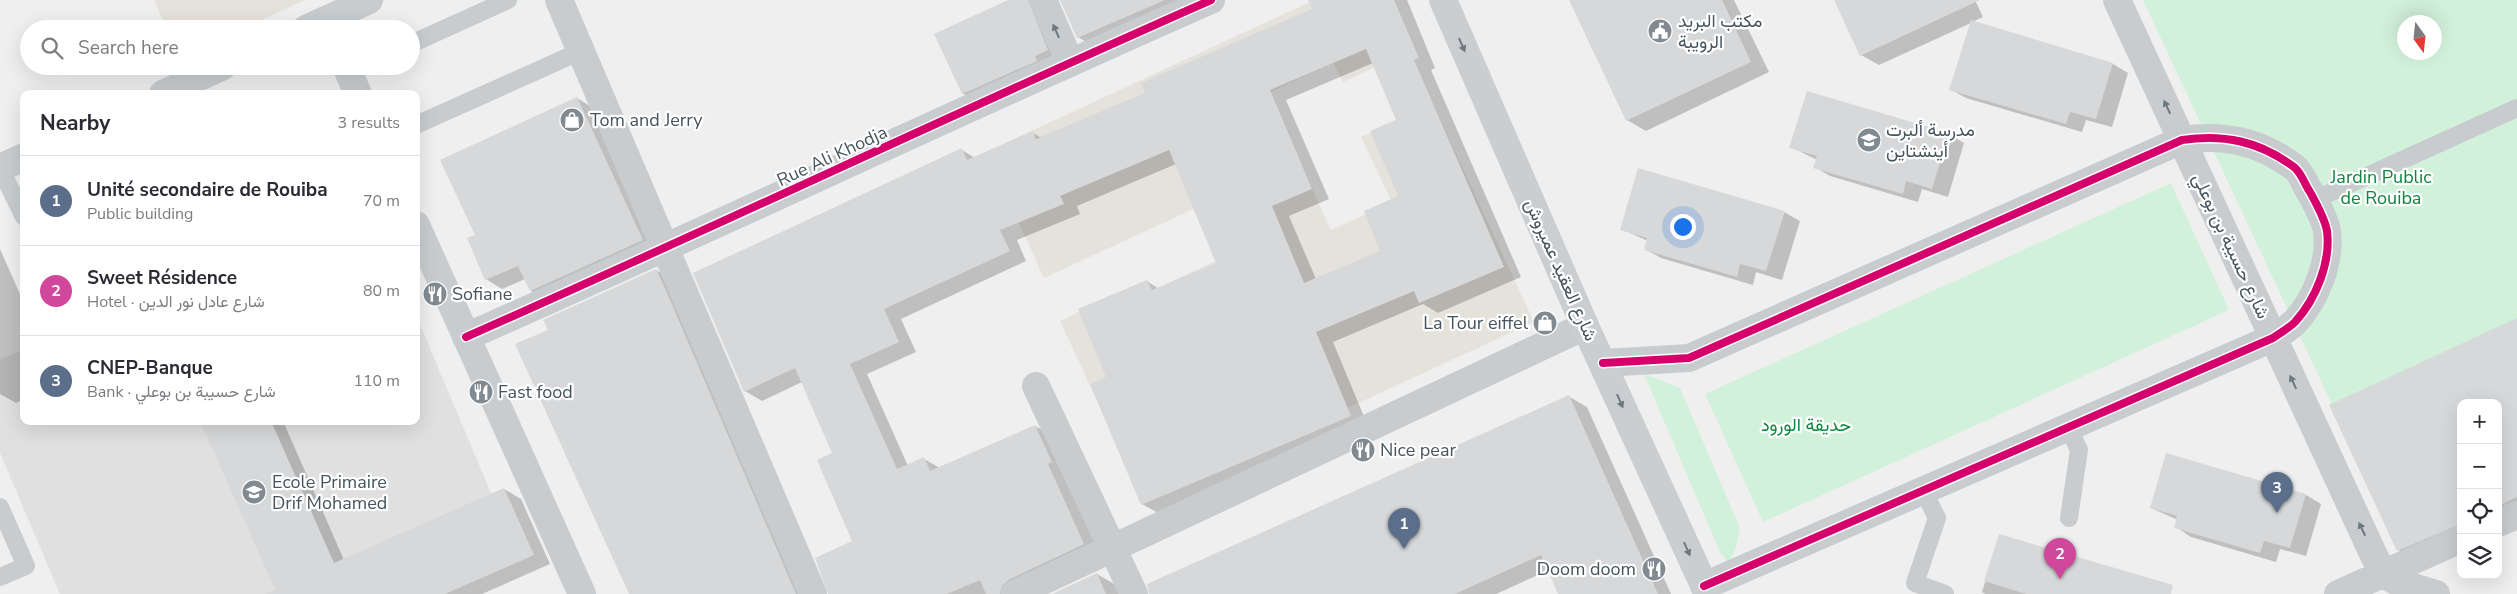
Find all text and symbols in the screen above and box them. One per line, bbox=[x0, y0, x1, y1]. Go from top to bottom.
place label: مكتب البريد الرويبة bbox=[1678, 9, 1762, 54]
north arrow bbox=[2397, 15, 2442, 60]
public building icon: مكتب البريد الرويبة bbox=[1647, 18, 1673, 44]
search box bbox=[20, 20, 420, 75]
one-way arrow bbox=[1052, 24, 1060, 38]
icon: search bbox=[38, 34, 66, 62]
text: Search here bbox=[78, 35, 179, 61]
one-way arrow bbox=[1459, 38, 1467, 52]
one-way arrow bbox=[2162, 100, 2170, 114]
shop icon: Tom and Jerry bbox=[559, 107, 585, 133]
place label: Tom and Jerry bbox=[590, 108, 703, 132]
text: Nearby bbox=[40, 109, 110, 137]
text: 3 results bbox=[338, 112, 400, 134]
place label: مدرسة ألبرت أينشتاين bbox=[1886, 118, 1975, 163]
street label: Rue Ali Khodja bbox=[773, 120, 891, 192]
school or university icon: مدرسة ألبرت أينشتاين bbox=[1856, 127, 1882, 153]
park label: Jardin Public de Rouiba bbox=[2330, 165, 2431, 210]
street label: شارع حسيبة بن بوعلي bbox=[2184, 169, 2275, 324]
text: Unité secondaire de Rouiba bbox=[87, 177, 328, 203]
text: 1 bbox=[51, 190, 61, 212]
text: 70 m bbox=[363, 190, 400, 212]
street label: شارع العقيد عميروش bbox=[1519, 195, 1603, 345]
text: Public building bbox=[87, 203, 193, 225]
your location bbox=[1670, 214, 1696, 240]
text: Sweet Résidence bbox=[87, 265, 237, 291]
text: 2 bbox=[51, 280, 61, 302]
text: 80 m bbox=[363, 280, 400, 302]
restaurant icon: Sofiane bbox=[422, 281, 448, 307]
place label: Sofiane bbox=[452, 282, 512, 306]
text: Hotel · شارع عادل نور الدين bbox=[87, 291, 265, 313]
shop icon: La Tour eiffel bbox=[1532, 310, 1558, 336]
place label: La Tour eiffel bbox=[1423, 311, 1529, 335]
text: CNEP-Banque bbox=[87, 355, 213, 381]
text: 3 bbox=[51, 370, 61, 392]
text: 110 m bbox=[353, 370, 400, 392]
one-way arrow bbox=[2289, 375, 2297, 389]
restaurant icon: Fast food bbox=[468, 379, 494, 405]
place label: Fast food bbox=[498, 380, 573, 404]
text: Bank · شارع حسيبة بن بوعلي bbox=[87, 381, 276, 403]
one-way arrow bbox=[1617, 394, 1625, 408]
map controls bbox=[2457, 399, 2502, 579]
button: + bbox=[2457, 399, 2502, 444]
park label: حديقة الورود bbox=[1761, 413, 1851, 437]
restaurant icon: Nice pear bbox=[1350, 437, 1376, 463]
place label: Nice pear bbox=[1380, 438, 1456, 462]
button: − bbox=[2457, 444, 2502, 489]
place label: Ecole Primaire Drif Mohamed bbox=[272, 470, 387, 515]
pin: 3 bbox=[2261, 472, 2293, 513]
school or university icon: Ecole Primaire Drif Mohamed bbox=[241, 479, 267, 505]
button: locate bbox=[2457, 489, 2502, 534]
pin: 1 bbox=[1388, 508, 1420, 549]
one-way arrow bbox=[2357, 522, 2365, 536]
button: layers bbox=[2457, 534, 2502, 579]
pin: 2 bbox=[2044, 538, 2076, 579]
one-way arrow bbox=[1684, 542, 1692, 556]
restaurant icon: Doom doom bbox=[1641, 556, 1667, 582]
place label: Doom doom bbox=[1537, 557, 1636, 581]

